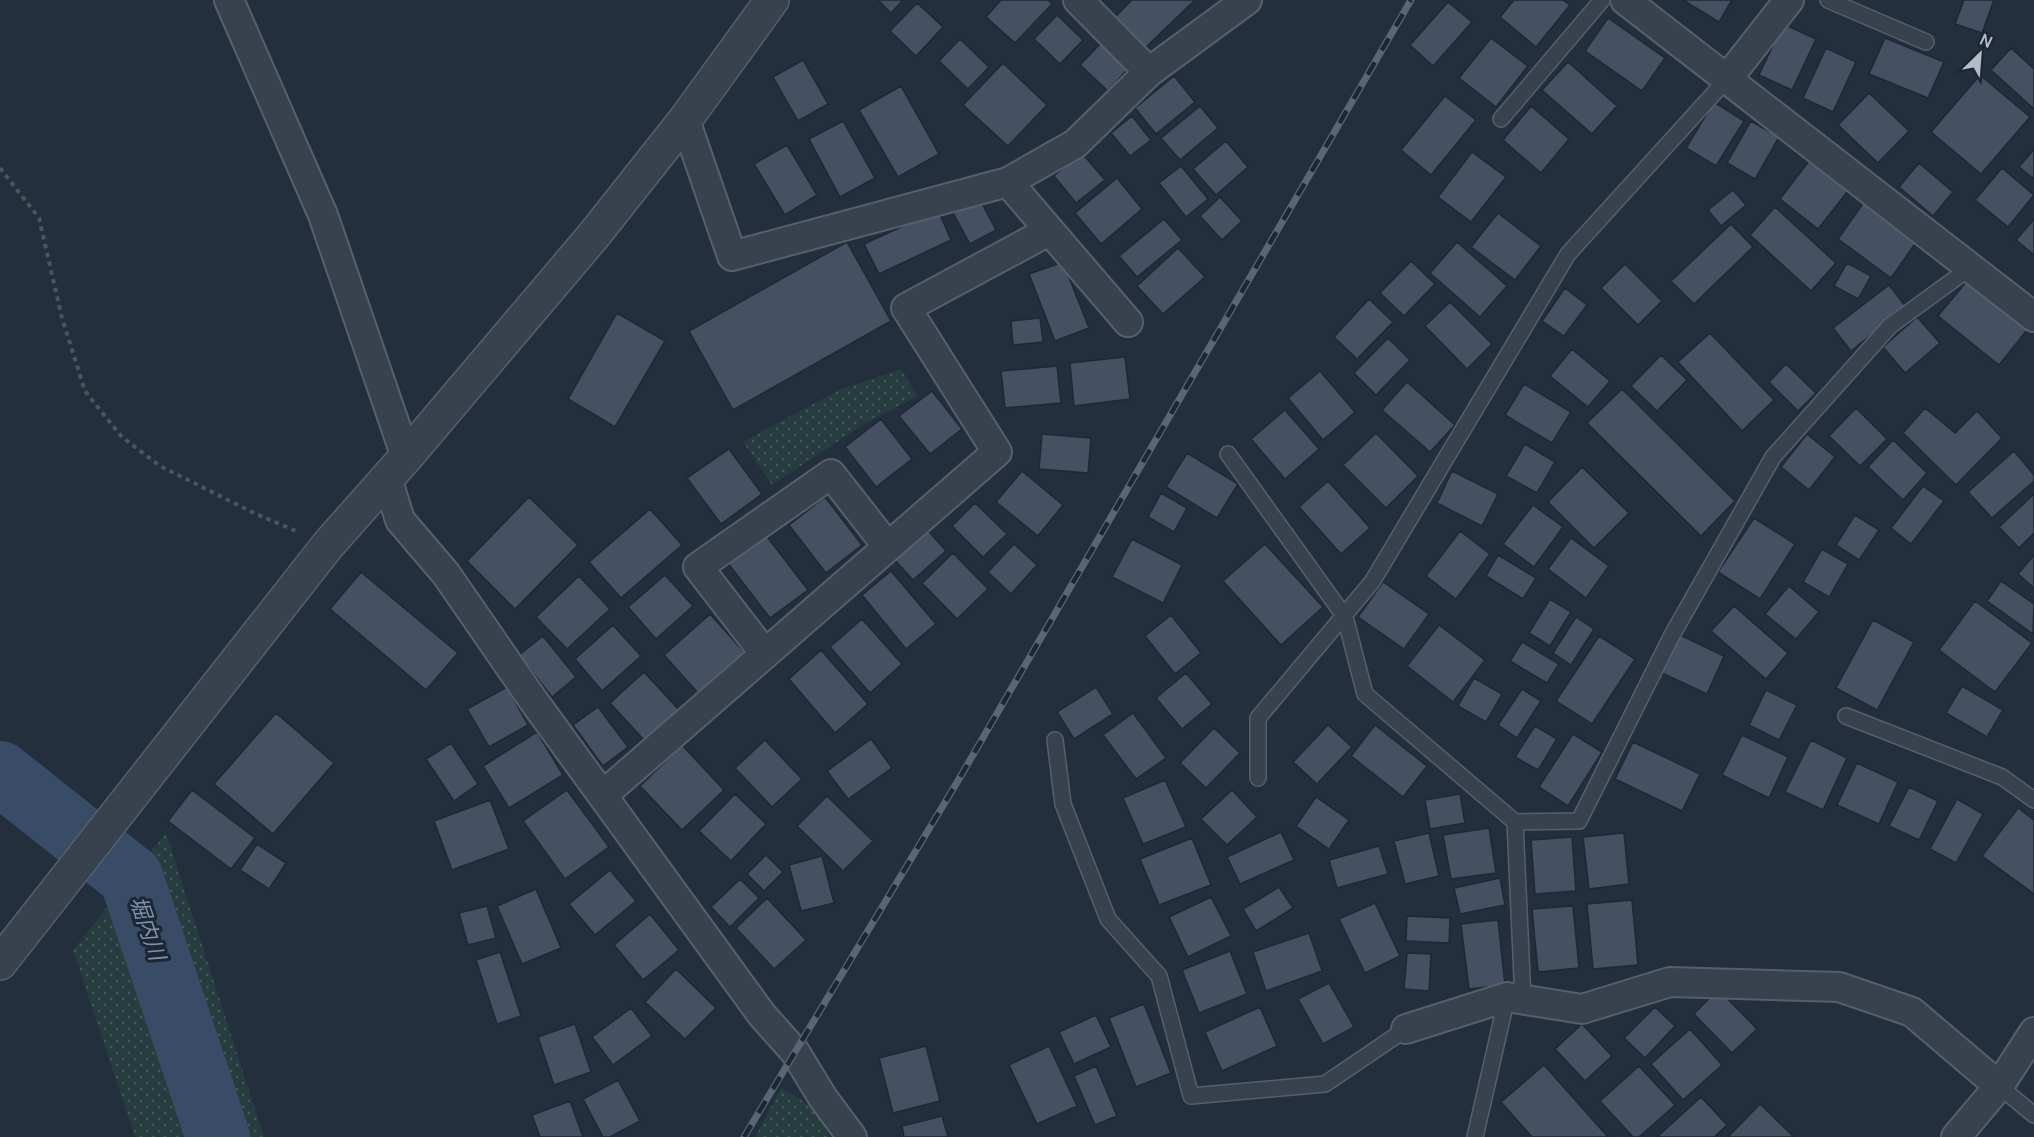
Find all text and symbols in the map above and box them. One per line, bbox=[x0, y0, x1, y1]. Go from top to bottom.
north arrow bbox=[1950, 24, 2010, 84]
text: N bbox=[1976, 28, 1996, 53]
water label: 堀内川 bbox=[123, 892, 174, 966]

